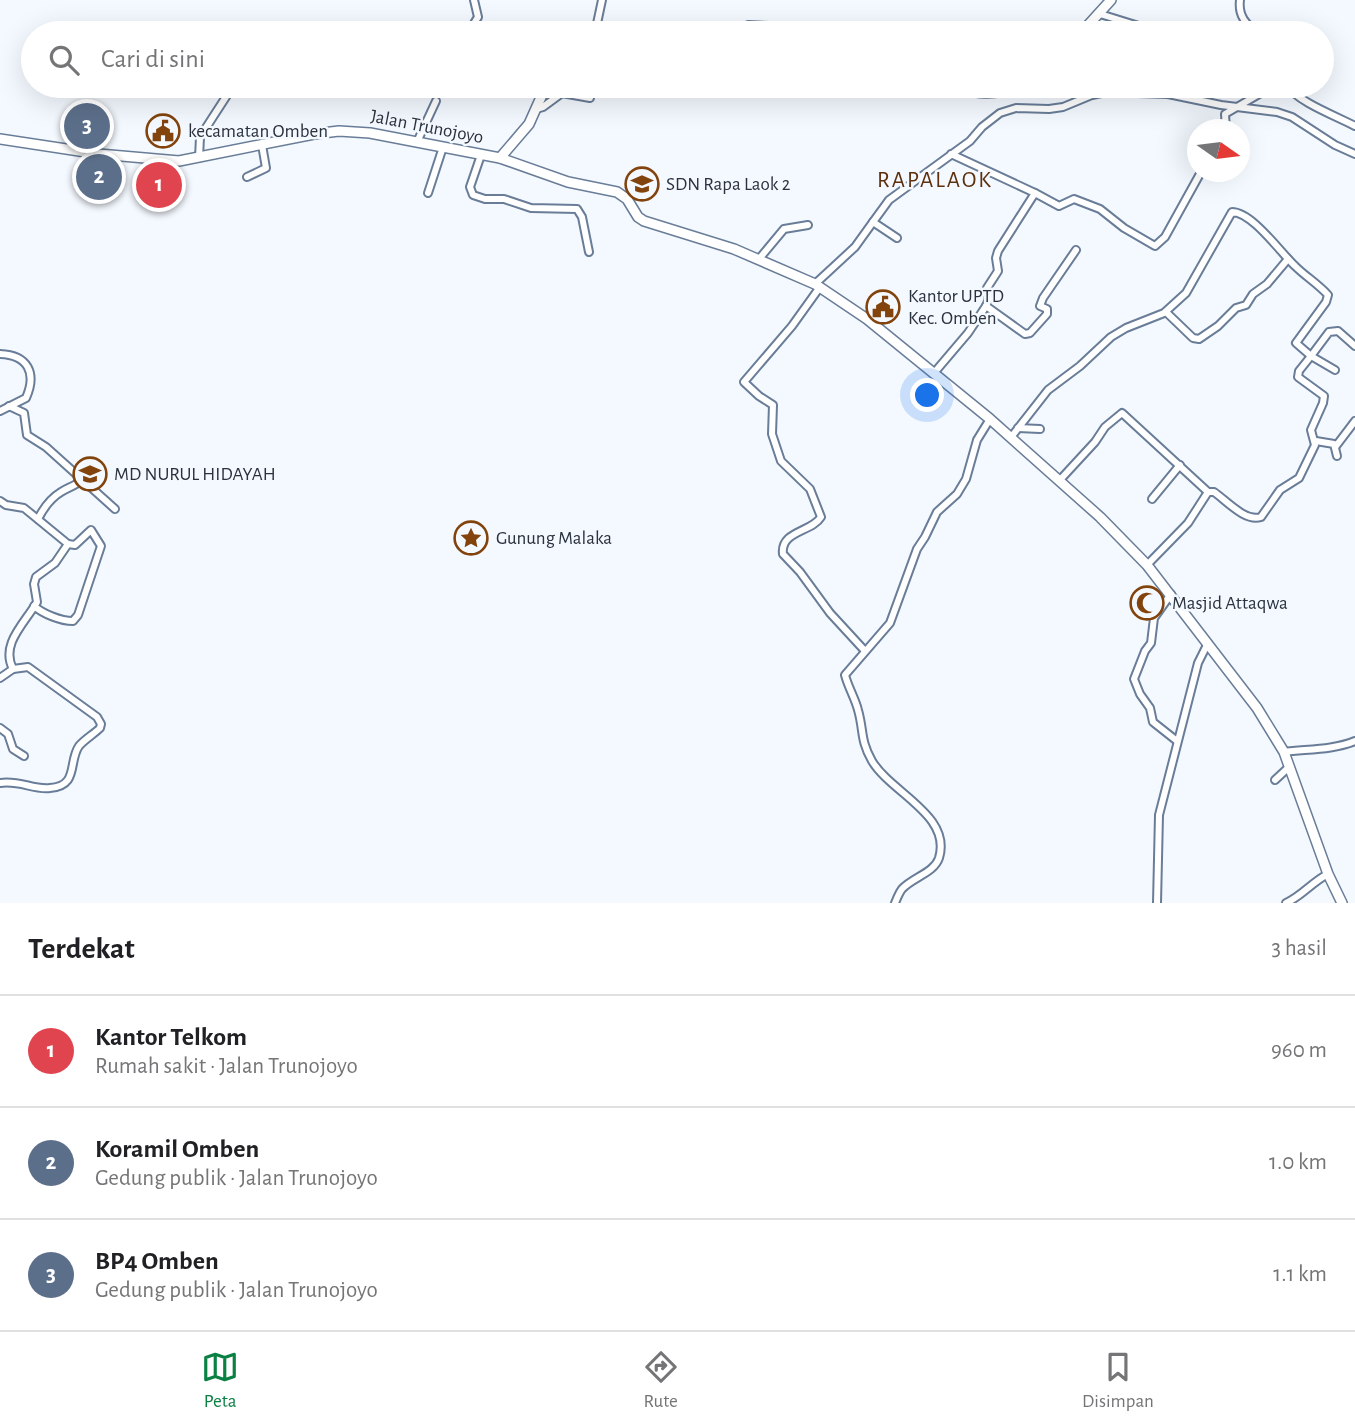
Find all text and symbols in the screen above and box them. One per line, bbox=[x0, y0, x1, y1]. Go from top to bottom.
search box bbox=[21, 21, 1334, 98]
icon: search bbox=[45, 41, 83, 79]
text: Cari di sini bbox=[101, 46, 205, 72]
pin: 3 bbox=[64, 100, 110, 152]
street label: Jalan Trunojoyo bbox=[369, 107, 485, 147]
public building icon: kecamatan Omben bbox=[144, 112, 182, 150]
north arrow bbox=[1187, 119, 1250, 182]
place label: kecamatan Omben bbox=[188, 122, 328, 141]
pin: 2 bbox=[76, 151, 122, 203]
pin: 1 bbox=[136, 159, 182, 211]
school or university icon: SDN Rapa Laok 2 bbox=[623, 165, 661, 203]
district label: RAPALAOK bbox=[877, 169, 993, 192]
place label: SDN Rapa Laok 2 bbox=[666, 175, 791, 194]
place label: Kantor UPTD Kec. Omben bbox=[908, 287, 1004, 328]
public building icon: Kantor UPTD Kec. Omben bbox=[864, 288, 902, 326]
your location bbox=[910, 378, 944, 412]
school or university icon: MD NURUL HIDAYAH bbox=[71, 455, 109, 493]
place label: MD NURUL HIDAYAH bbox=[114, 465, 276, 484]
place icon: Gunung Malaka bbox=[452, 519, 490, 557]
place label: Gunung Malaka bbox=[496, 529, 612, 548]
mosque icon: Masjid Attaqwa bbox=[1128, 584, 1166, 622]
place label: Masjid Attaqwa bbox=[1172, 594, 1288, 613]
text: Terdekat bbox=[28, 934, 135, 964]
text: 3 hasil bbox=[1271, 937, 1327, 960]
text: Kantor Telkom bbox=[95, 1024, 247, 1050]
text: 1 bbox=[47, 1039, 55, 1062]
text: 960 m bbox=[1271, 1039, 1327, 1062]
text: Rumah sakit · Jalan Trunojoyo bbox=[95, 1055, 358, 1078]
text: Koramil Omben bbox=[95, 1136, 259, 1162]
text: 2 bbox=[46, 1151, 56, 1174]
text: 1.0 km bbox=[1269, 1151, 1327, 1174]
text: Gedung publik · Jalan Trunojoyo bbox=[95, 1167, 378, 1190]
text: BP4 Omben bbox=[95, 1248, 219, 1274]
text: 3 bbox=[46, 1263, 56, 1286]
text: 1.1 km bbox=[1273, 1263, 1327, 1286]
text: Gedung publik · Jalan Trunojoyo bbox=[95, 1279, 378, 1302]
tab: Peta bbox=[201, 1348, 239, 1413]
tab: Rute bbox=[642, 1348, 680, 1413]
tab: Disimpan bbox=[1082, 1348, 1154, 1413]

